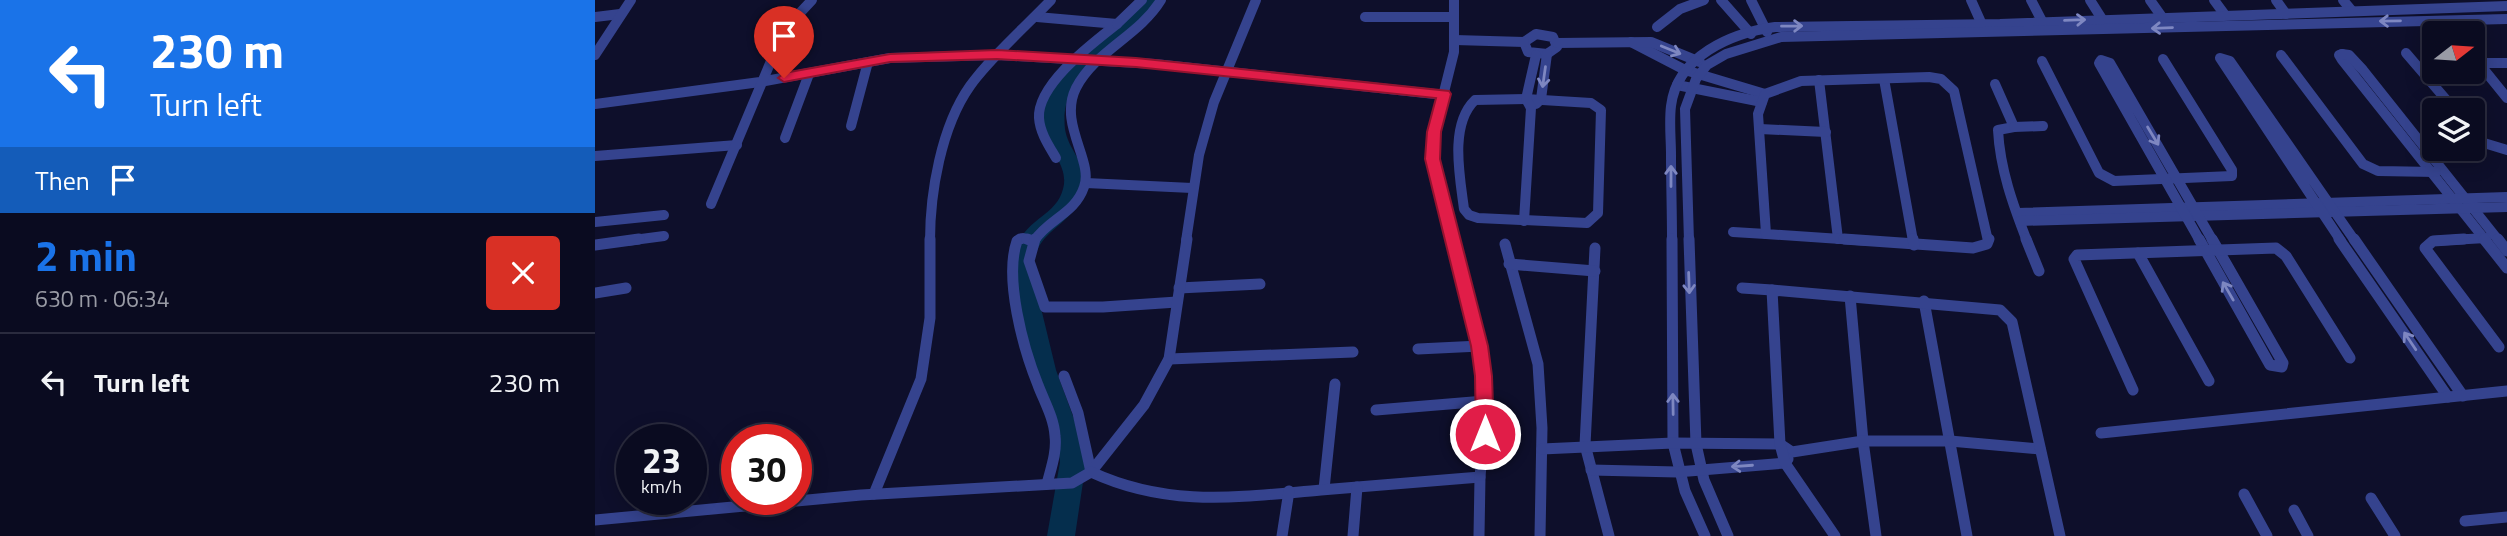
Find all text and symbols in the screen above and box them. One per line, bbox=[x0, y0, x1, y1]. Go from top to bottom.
pin bbox=[754, 6, 814, 78]
text: 230 m bbox=[150, 12, 284, 87]
one-way arrow bbox=[2063, 13, 2086, 27]
one-way arrow bbox=[2379, 14, 2402, 28]
icon: arrive bbox=[765, 17, 803, 55]
one-way arrow bbox=[1780, 19, 1803, 33]
one-way arrow bbox=[2151, 21, 2174, 35]
north arrow bbox=[2422, 21, 2485, 84]
map controls bbox=[2422, 21, 2485, 161]
icon: left bbox=[35, 28, 126, 119]
one-way arrow bbox=[1659, 44, 1681, 57]
one-way arrow bbox=[1538, 65, 1551, 88]
text: Turn left bbox=[150, 80, 262, 128]
button: layers bbox=[2422, 98, 2485, 161]
one-way arrow bbox=[2146, 126, 2160, 146]
text: Then bbox=[35, 161, 90, 200]
icon: arrive bbox=[104, 161, 142, 199]
one-way arrow bbox=[1664, 165, 1678, 188]
text: 2 min bbox=[35, 223, 137, 287]
button: close bbox=[486, 236, 560, 310]
one-way arrow bbox=[1683, 272, 1696, 295]
text: 630 m · 06:34 bbox=[35, 281, 170, 316]
one-way arrow bbox=[2221, 282, 2235, 302]
one-way arrow bbox=[2402, 332, 2417, 351]
icon: left bbox=[35, 363, 73, 401]
text: Turn left bbox=[94, 363, 189, 402]
text: 230 m bbox=[489, 363, 560, 402]
one-way arrow bbox=[1666, 392, 1680, 415]
position arrow bbox=[1448, 397, 1522, 471]
speed limit sign: 30 bbox=[721, 424, 812, 515]
text: 23 bbox=[642, 433, 681, 487]
one-way arrow bbox=[1731, 460, 1754, 473]
text: km/h bbox=[641, 473, 682, 500]

